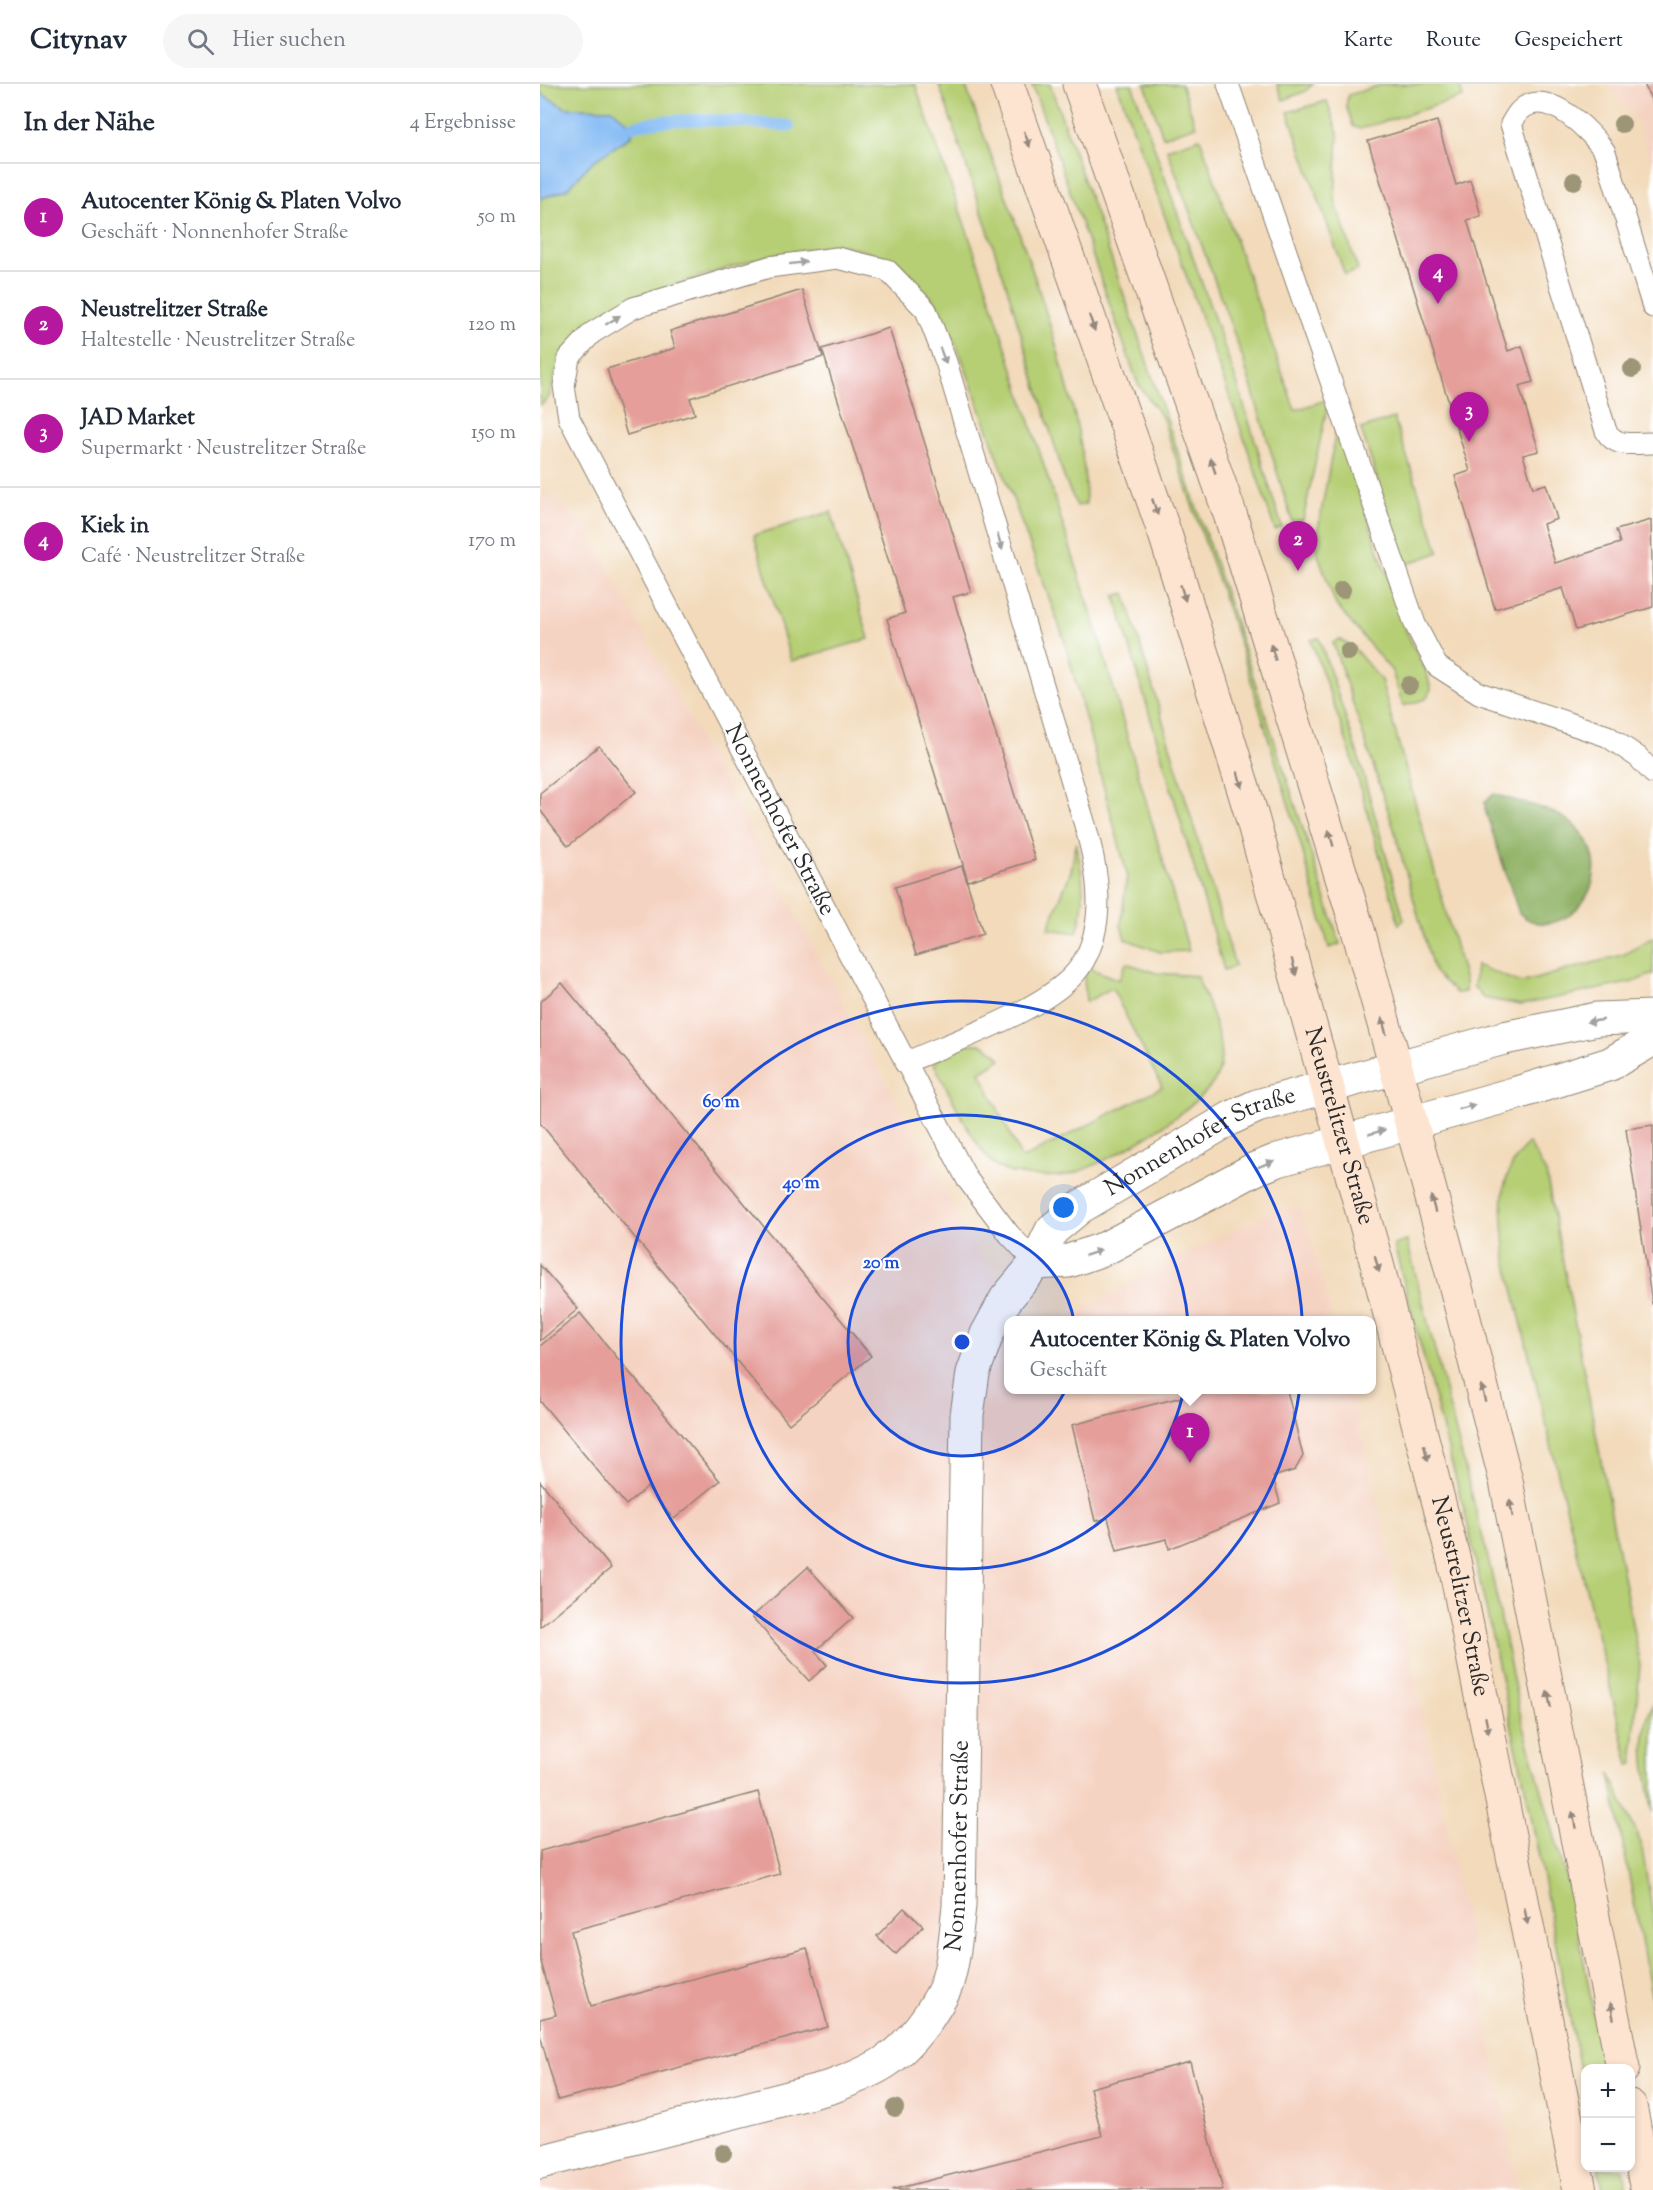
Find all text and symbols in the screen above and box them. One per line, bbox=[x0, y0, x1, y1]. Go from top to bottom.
search box bbox=[163, 14, 583, 68]
text: Citynav bbox=[30, 21, 127, 61]
icon: search bbox=[184, 25, 217, 58]
text: Hier suchen bbox=[232, 25, 346, 57]
text: Karte bbox=[1344, 26, 1393, 56]
text: Route bbox=[1426, 26, 1481, 56]
text: Gespeichert bbox=[1514, 26, 1623, 56]
text: In der Nähe bbox=[24, 105, 155, 142]
text: 4 Ergebnisse bbox=[410, 109, 516, 138]
one-way arrow bbox=[1022, 130, 1032, 148]
text: Autocenter König & Platen Volvo bbox=[81, 187, 401, 219]
text: 1 bbox=[40, 203, 47, 232]
text: 50 m bbox=[478, 203, 516, 232]
text: Geschäft · Nonnenhofer Straße bbox=[81, 219, 348, 248]
pin: 4 bbox=[1418, 254, 1458, 304]
one-way arrow bbox=[789, 258, 808, 267]
text: Neustrelitzer Straße bbox=[81, 295, 268, 327]
text: 2 bbox=[39, 311, 48, 340]
text: 120 m bbox=[468, 311, 516, 340]
one-way arrow bbox=[1087, 314, 1097, 332]
one-way arrow bbox=[605, 315, 621, 326]
text: Haltestelle · Neustrelitzer Straße bbox=[81, 327, 355, 356]
one-way arrow bbox=[939, 347, 949, 365]
pin: 3 bbox=[1450, 392, 1488, 442]
text: JAD Market bbox=[81, 403, 195, 435]
text: 3 bbox=[39, 419, 48, 448]
text: 150 m bbox=[471, 419, 516, 448]
text: Supermarkt · Neustrelitzer Straße bbox=[81, 435, 366, 464]
one-way arrow bbox=[1208, 457, 1218, 475]
one-way arrow bbox=[1151, 498, 1161, 516]
text: Kiek in bbox=[81, 511, 149, 543]
pin: 2 bbox=[1278, 522, 1317, 571]
text: 4 bbox=[38, 527, 49, 556]
text: 170 m bbox=[468, 527, 516, 556]
one-way arrow bbox=[996, 533, 1005, 551]
text: Café · Neustrelitzer Straße bbox=[81, 543, 305, 572]
one-way arrow bbox=[1179, 584, 1188, 602]
one-way arrow bbox=[1268, 643, 1277, 661]
street label: Nonnenhofer Straße bbox=[715, 718, 844, 922]
one-way arrow bbox=[1236, 771, 1246, 789]
one-way arrow bbox=[1326, 829, 1335, 847]
one-way arrow bbox=[1290, 958, 1299, 976]
one-way arrow bbox=[1585, 1016, 1604, 1025]
one-way arrow bbox=[1379, 1017, 1388, 1035]
street label: Neustrelitzer Straße bbox=[1295, 1023, 1382, 1229]
street label: Nonnenhofer Straße bbox=[1099, 1079, 1300, 1206]
text: 60 m bbox=[702, 1090, 740, 1116]
one-way arrow bbox=[1458, 1102, 1476, 1111]
one-way arrow bbox=[1368, 1127, 1386, 1136]
one-way arrow bbox=[1258, 1159, 1276, 1169]
text: 40 m bbox=[781, 1171, 820, 1197]
your location bbox=[1049, 1193, 1078, 1222]
one-way arrow bbox=[1428, 1195, 1438, 1213]
one-way arrow bbox=[1084, 1247, 1102, 1257]
text: 20 m bbox=[863, 1251, 899, 1277]
one-way arrow bbox=[1373, 1255, 1382, 1273]
popup bbox=[1004, 1316, 1376, 1394]
text: Autocenter König & Platen Volvo bbox=[1030, 1325, 1350, 1357]
centre of rings bbox=[952, 1332, 972, 1352]
text: Geschäft bbox=[1030, 1357, 1107, 1386]
one-way arrow bbox=[1478, 1383, 1487, 1401]
pin: 1 bbox=[1170, 1414, 1210, 1463]
one-way arrow bbox=[1422, 1444, 1431, 1462]
street label: Neustrelitzer Straße bbox=[1421, 1493, 1498, 1700]
one-way arrow bbox=[1506, 1498, 1515, 1517]
one-way arrow bbox=[1544, 1689, 1554, 1708]
one-way arrow bbox=[1483, 1716, 1492, 1735]
street label: Nonnenhofer Straße bbox=[937, 1740, 979, 1954]
one-way arrow bbox=[1569, 1810, 1578, 1829]
one-way arrow bbox=[1522, 1907, 1531, 1926]
one-way arrow bbox=[1607, 2001, 1616, 2020]
map controls bbox=[1581, 2064, 1635, 2172]
button: + bbox=[1581, 2064, 1635, 2118]
button: − bbox=[1581, 2118, 1635, 2172]

